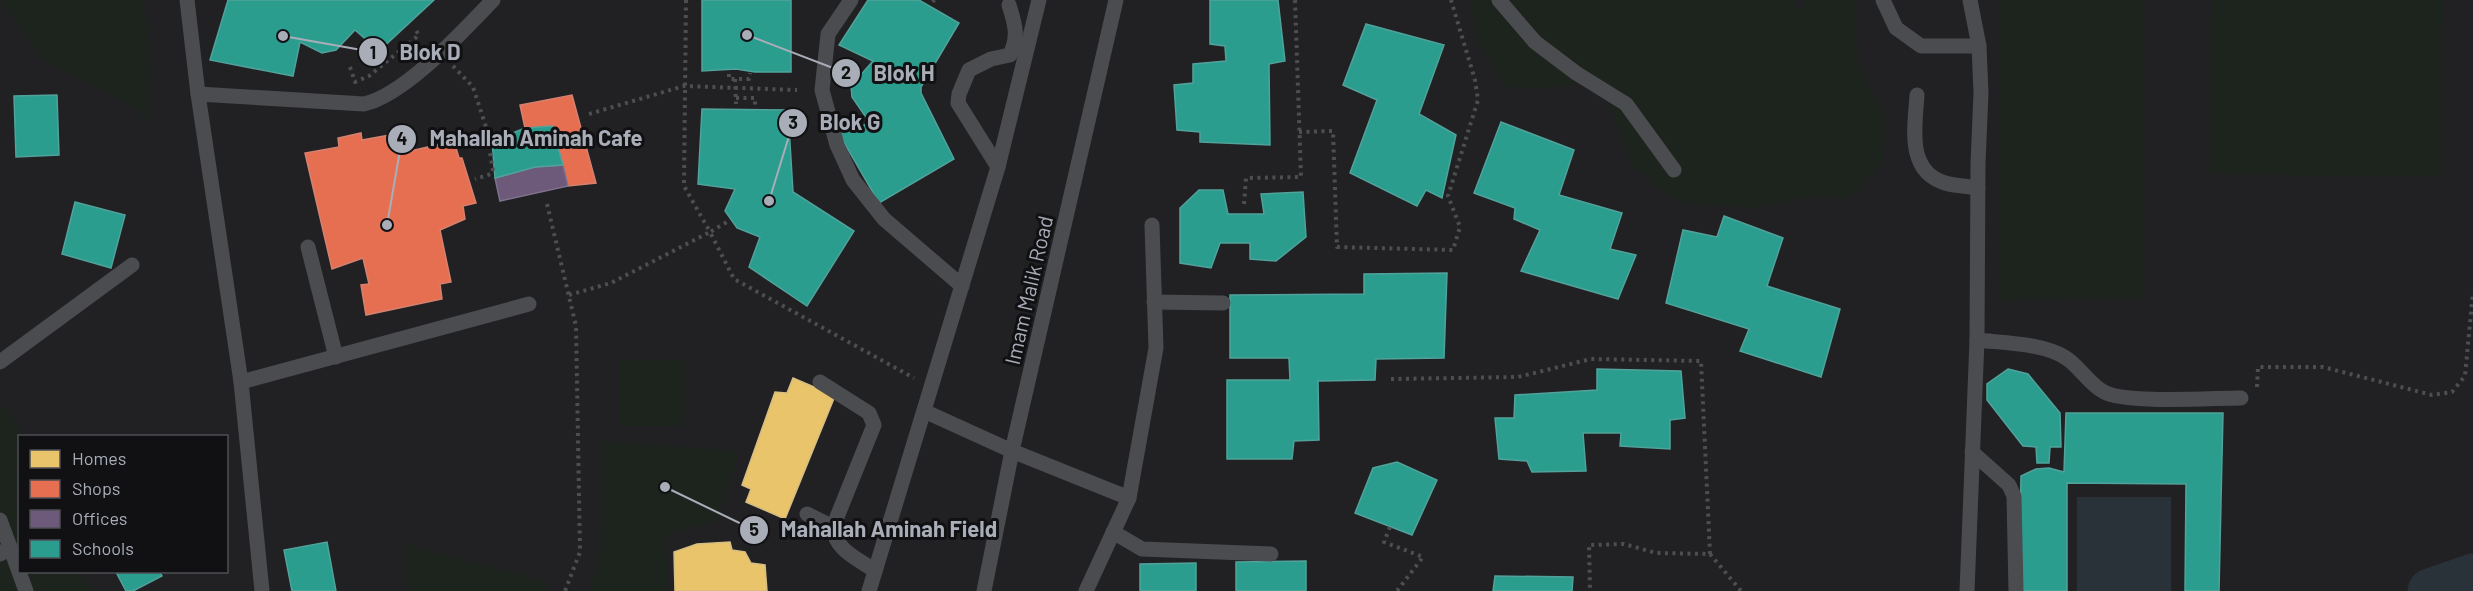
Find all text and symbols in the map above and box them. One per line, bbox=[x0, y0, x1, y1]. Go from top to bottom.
callout: Blok D bbox=[358, 32, 473, 72]
text: Blok D bbox=[400, 38, 460, 64]
text: 1 bbox=[370, 41, 376, 63]
callout: Blok H bbox=[831, 53, 946, 93]
text: Blok H bbox=[873, 59, 935, 85]
text: 2 bbox=[841, 61, 851, 83]
callout: Blok G bbox=[778, 103, 893, 143]
text: Blok G bbox=[820, 108, 880, 134]
text: 3 bbox=[788, 111, 798, 133]
callout: Mahallah Aminah Cafe bbox=[387, 119, 655, 159]
text: Mahallah Aminah Cafe bbox=[429, 124, 643, 150]
text: 4 bbox=[397, 127, 408, 149]
street label: Imam Malik Road bbox=[999, 213, 1057, 367]
legend bbox=[18, 435, 228, 573]
text: Homes bbox=[72, 447, 126, 469]
text: Shops bbox=[72, 477, 121, 499]
text: Offices bbox=[72, 507, 128, 529]
callout: Mahallah Aminah Field bbox=[739, 510, 1009, 550]
text: Mahallah Aminah Field bbox=[781, 515, 997, 541]
text: 5 bbox=[749, 518, 759, 540]
text: Schools bbox=[72, 537, 134, 559]

